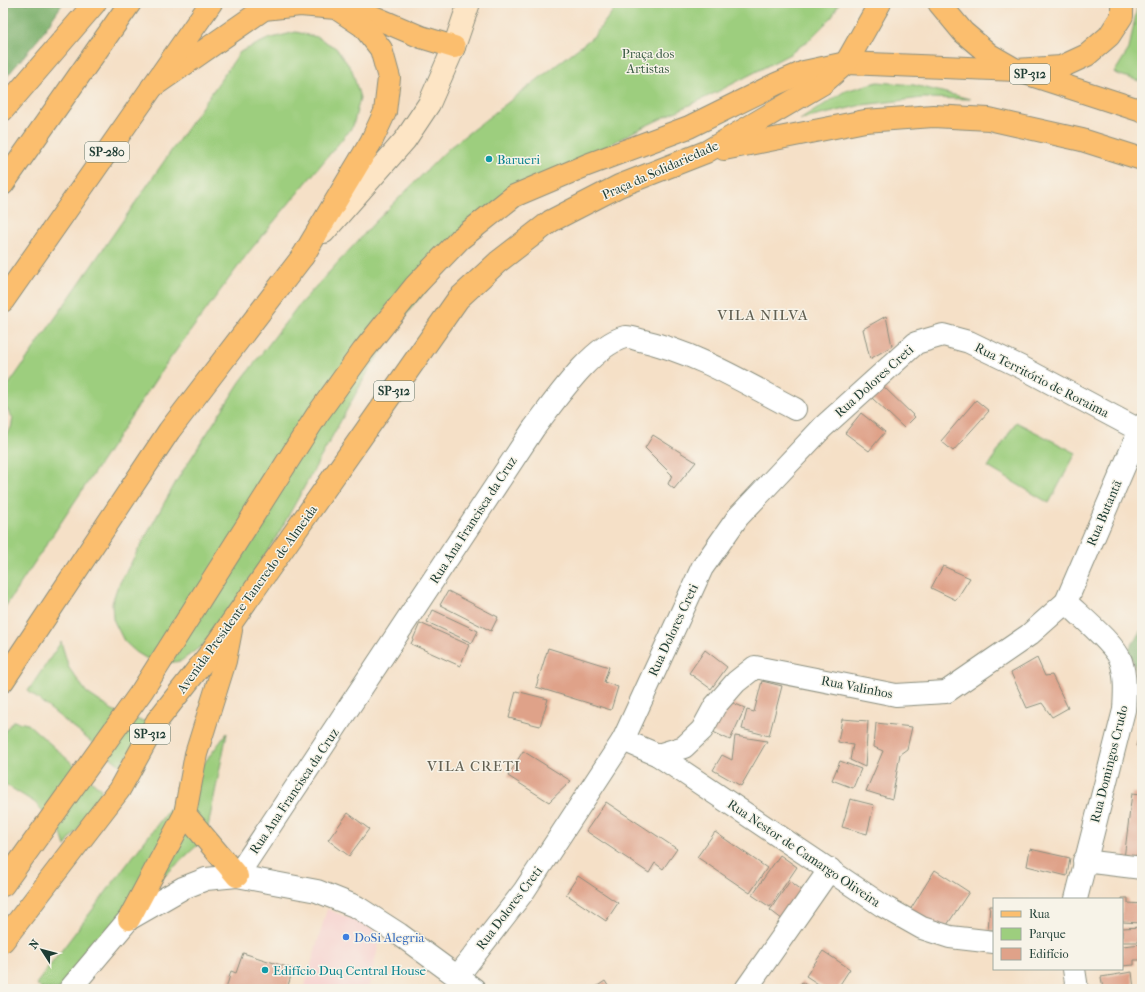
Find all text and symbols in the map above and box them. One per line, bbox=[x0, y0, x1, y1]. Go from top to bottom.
park label: Praça dos Artistas bbox=[622, 46, 674, 76]
road number: SP-312 bbox=[1010, 64, 1050, 84]
street label: Praça da Solidariedade bbox=[600, 137, 721, 203]
road number: SP-280 bbox=[85, 142, 129, 162]
place label: Barueri bbox=[497, 152, 540, 167]
marker: Barueri bbox=[484, 154, 494, 164]
district label: VILA NILVA bbox=[716, 306, 809, 324]
street label: Rua Território de Roraima bbox=[973, 340, 1112, 421]
street label: Rua Dolores Creti bbox=[832, 342, 916, 420]
road number: SP-312 bbox=[374, 381, 414, 401]
street label: Rua Ana Francisca da Cruz bbox=[426, 454, 520, 586]
street label: Rua Butantã bbox=[1083, 477, 1125, 548]
street label: Avenida Presidente Tancredo de Almeida bbox=[173, 501, 321, 697]
street label: Rua Dolores Creti bbox=[645, 581, 701, 679]
street label: Rua Valinhos bbox=[820, 673, 894, 701]
street label: Rua Domingos Crudo bbox=[1087, 703, 1131, 824]
road number: SP-312 bbox=[130, 724, 170, 744]
street label: Rua Ana Francisca da Cruz bbox=[246, 725, 342, 857]
district label: VILA CRETI bbox=[426, 757, 521, 775]
street label: Rua Nestor de Camargo Oliveira bbox=[725, 796, 884, 910]
street label: Rua Dolores Creti bbox=[473, 863, 545, 953]
legend bbox=[993, 898, 1123, 970]
text: Rua bbox=[1029, 907, 1050, 921]
text: Parque bbox=[1029, 927, 1066, 941]
north arrow bbox=[22, 930, 62, 970]
place label: DoSi Alegria bbox=[354, 930, 426, 945]
marker: DoSi Alegria bbox=[341, 932, 351, 942]
text: N bbox=[27, 937, 42, 952]
text: Edifício bbox=[1029, 947, 1069, 961]
place label: Edifício Duq Central House bbox=[273, 963, 426, 978]
marker: Edifício Duq Central House bbox=[260, 965, 270, 975]

